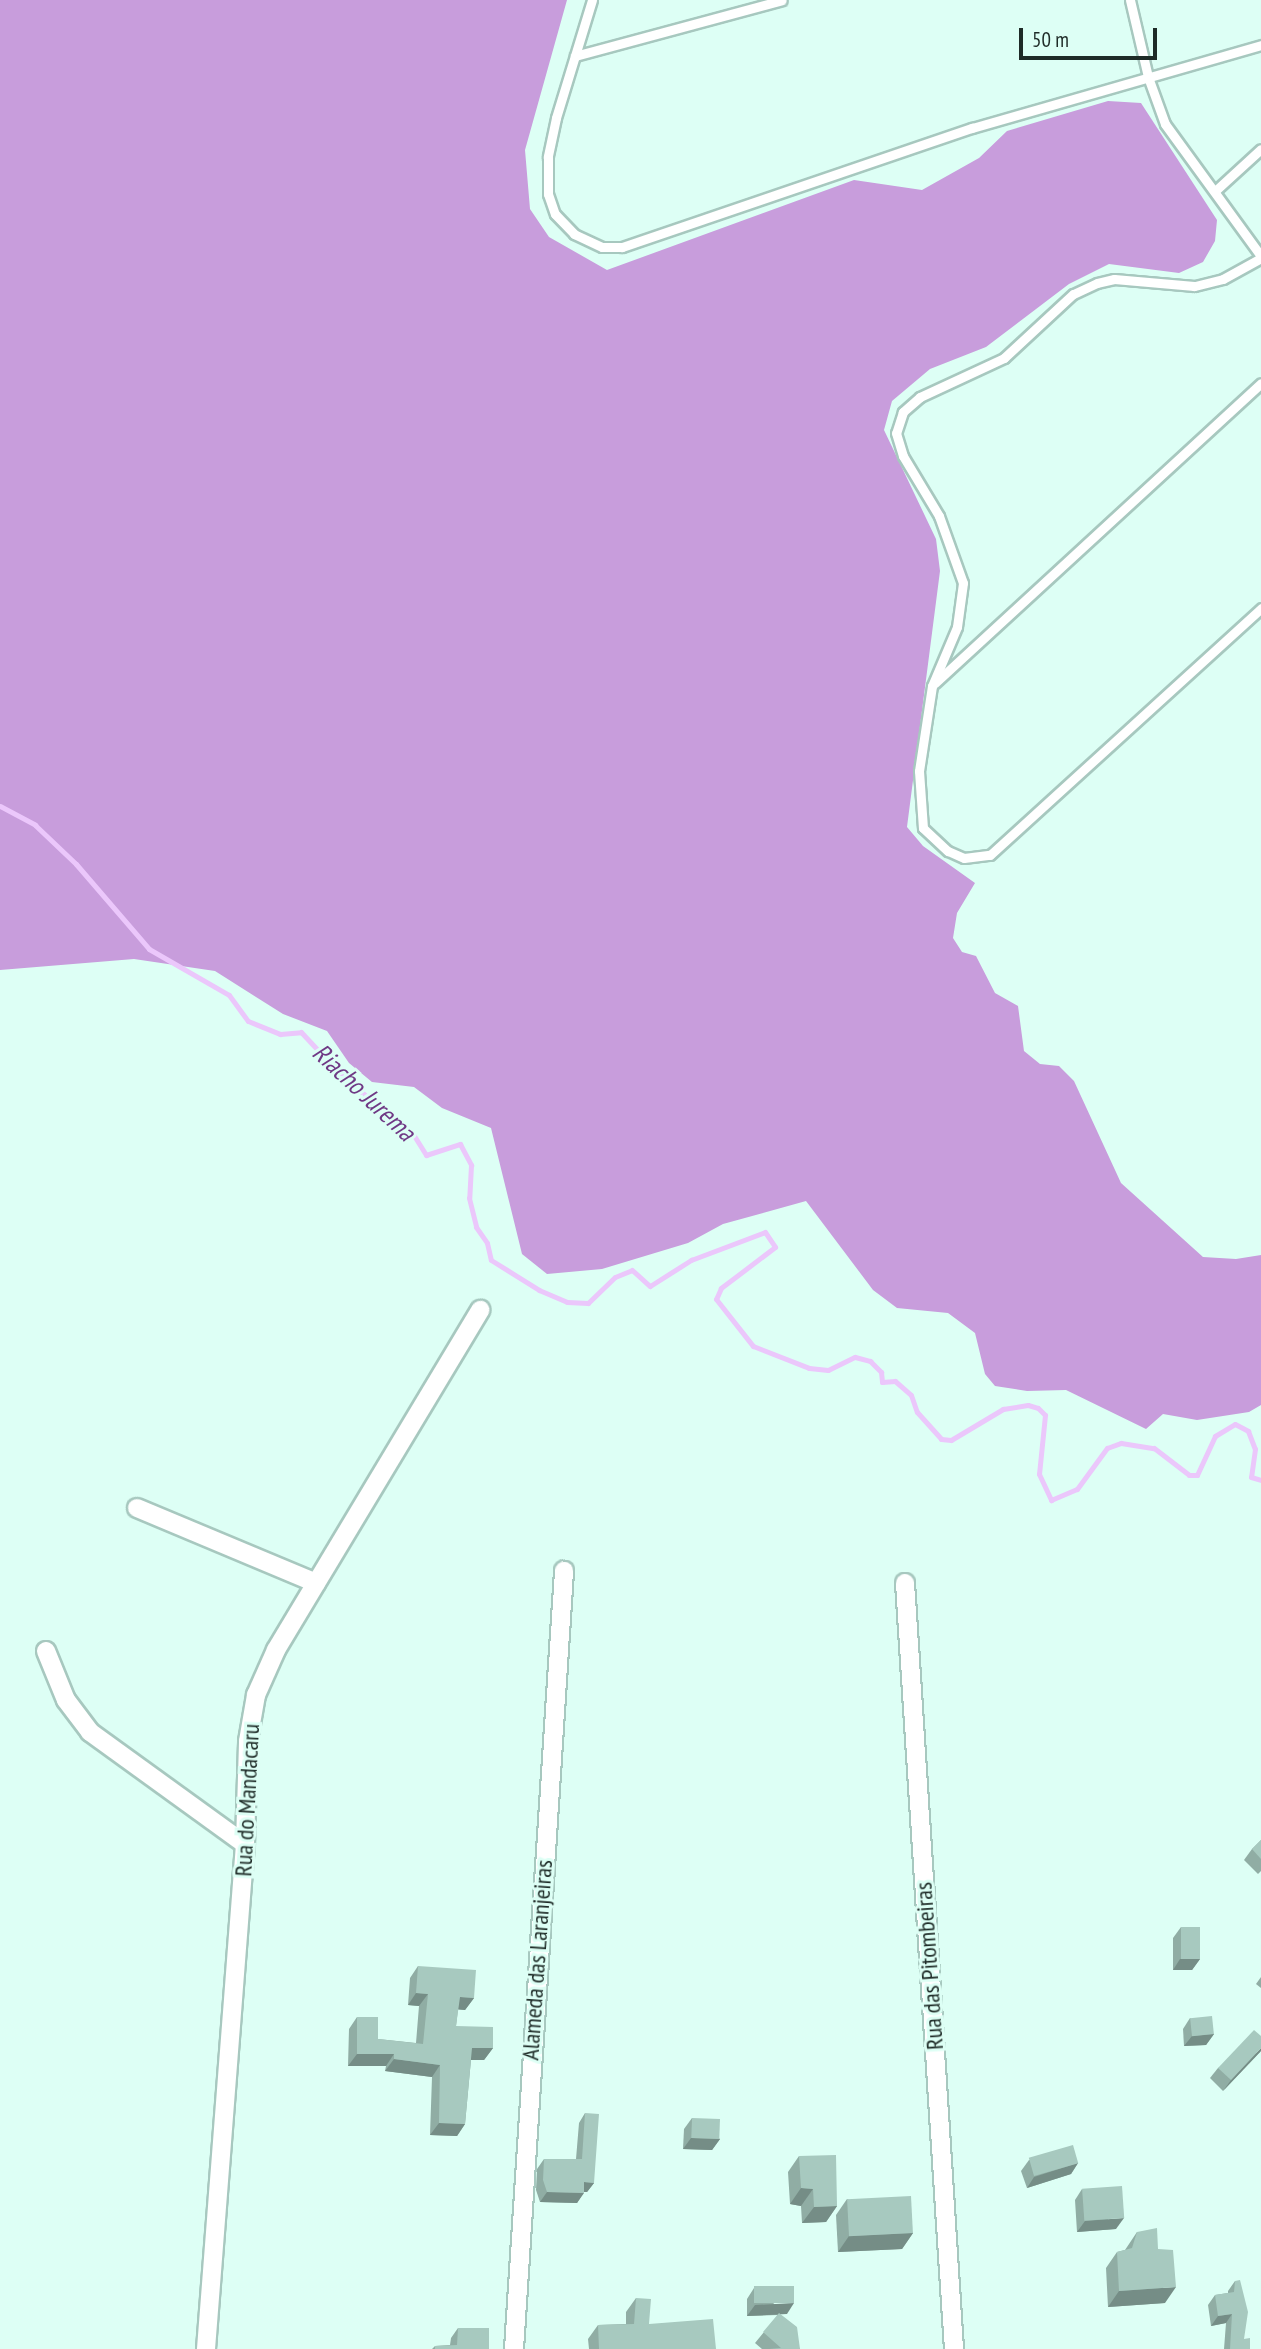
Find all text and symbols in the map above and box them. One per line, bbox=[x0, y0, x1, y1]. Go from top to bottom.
scale bar bbox=[1023, 14, 1161, 58]
text: 50 m bbox=[1032, 26, 1069, 53]
water label: Riacho Jurema bbox=[306, 1037, 422, 1147]
street label: Rua do Mandacaru bbox=[229, 1723, 265, 1877]
street label: Alameda das Laranjeiras bbox=[516, 1859, 558, 2061]
street label: Rua das Pitombeiras bbox=[909, 1881, 949, 2051]

